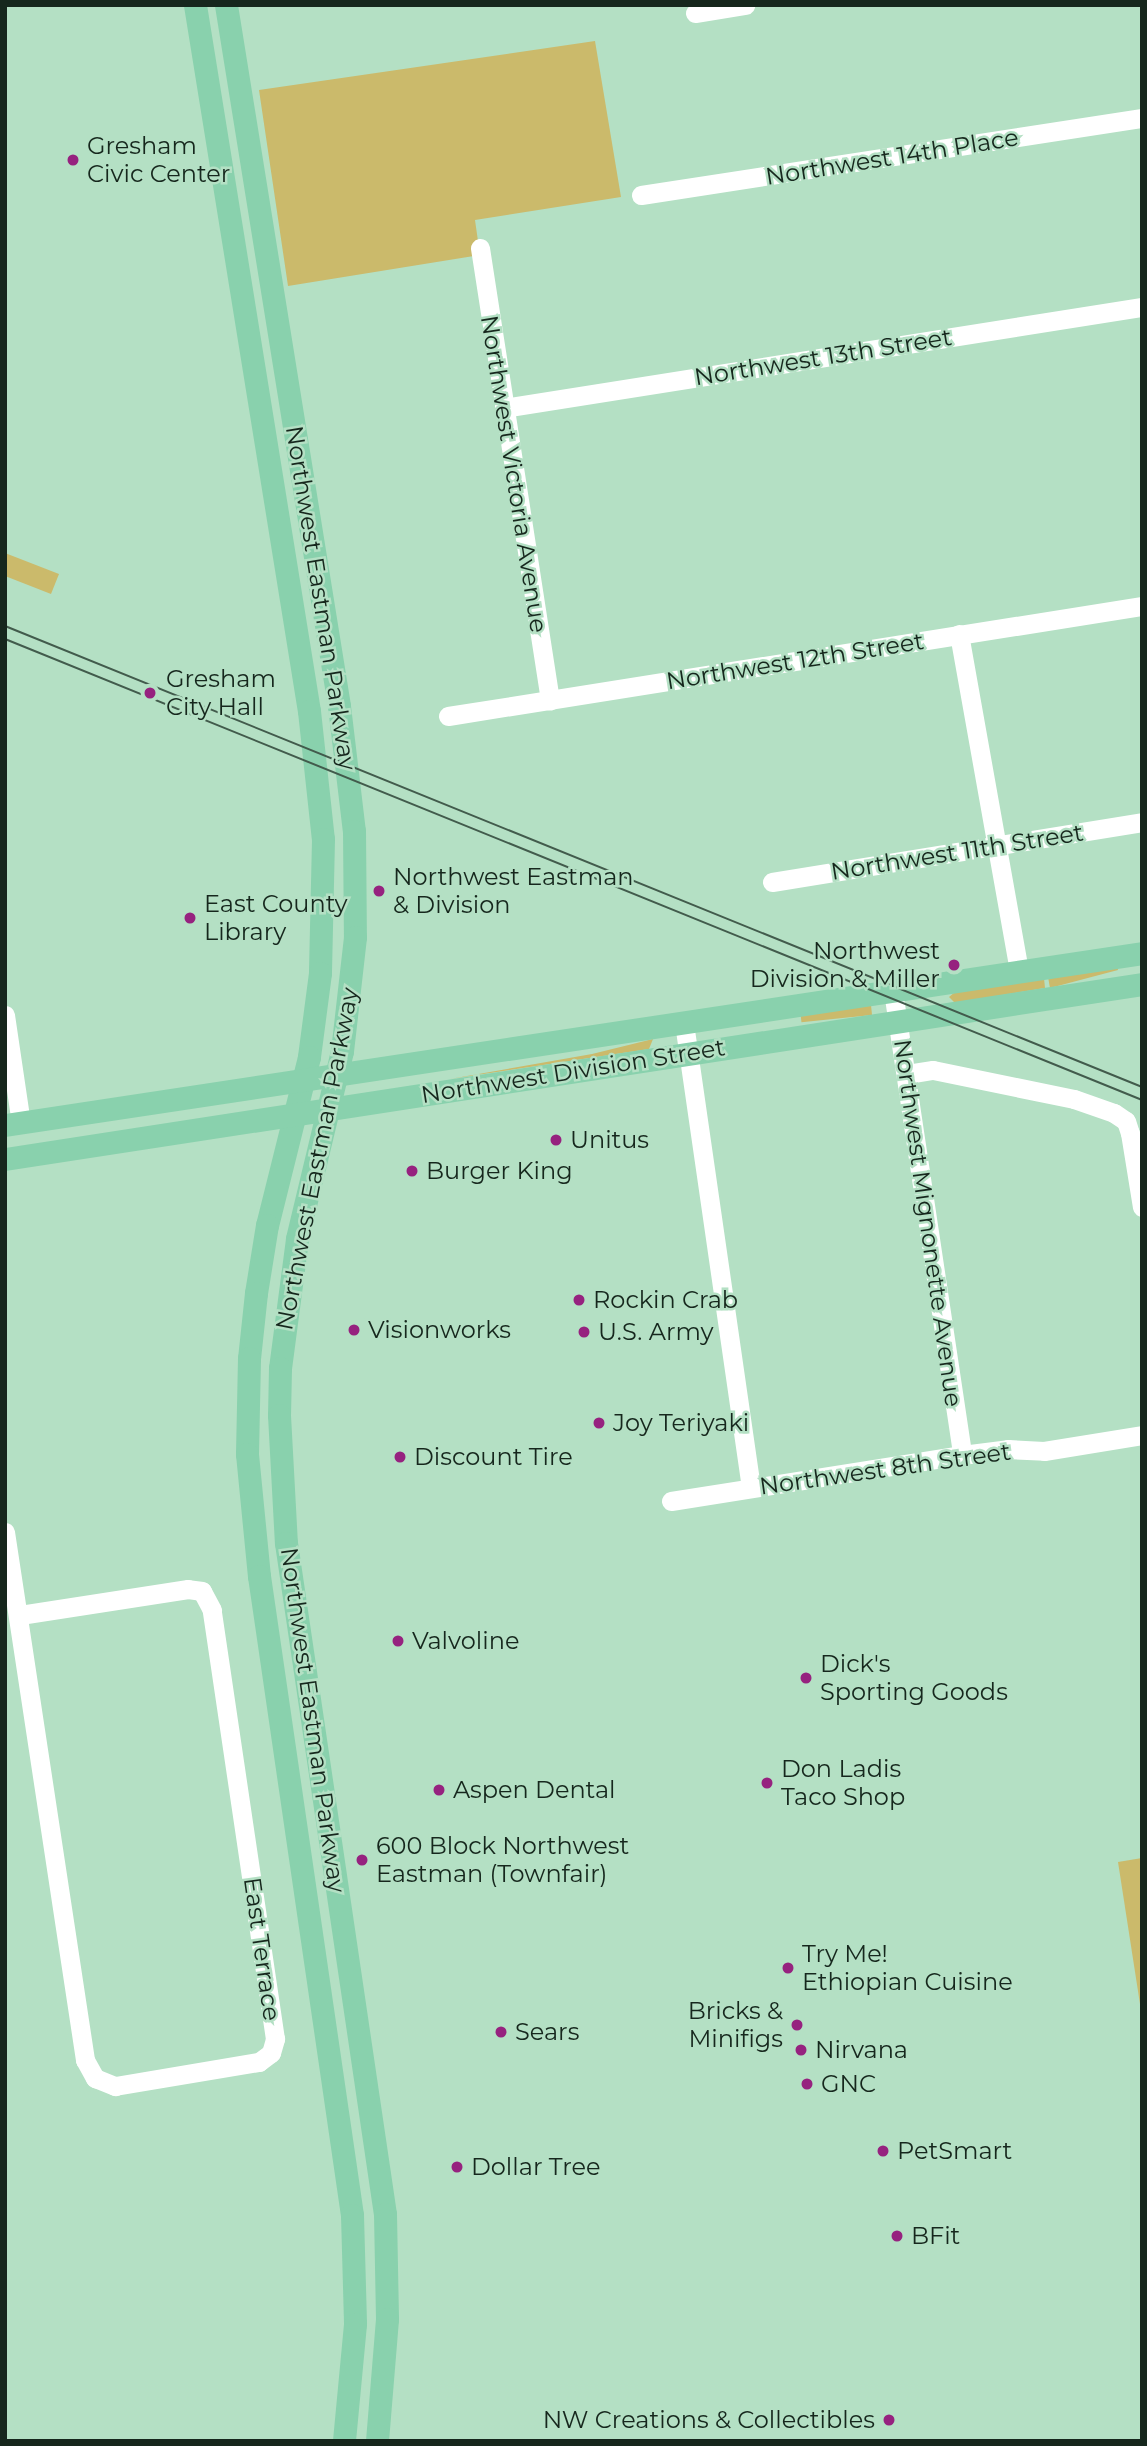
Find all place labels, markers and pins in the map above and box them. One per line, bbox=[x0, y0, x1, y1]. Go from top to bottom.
place label: Gresham Civic Center bbox=[87, 132, 230, 188]
marker: Gresham Civic Center bbox=[65, 152, 81, 168]
place label: Gresham City Hall bbox=[166, 665, 276, 721]
marker: Gresham City Hall bbox=[140, 683, 160, 703]
place label: Northwest Eastman & Division bbox=[393, 863, 634, 919]
marker: Northwest Eastman & Division bbox=[371, 883, 387, 899]
place label: East County Library bbox=[204, 890, 348, 946]
marker: East County Library bbox=[182, 910, 198, 926]
place label: Northwest Division & Miller bbox=[750, 937, 940, 993]
marker: Northwest Division & Miller bbox=[946, 957, 962, 973]
place label: Unitus bbox=[570, 1126, 649, 1154]
marker: Unitus bbox=[548, 1132, 564, 1148]
place label: Burger King bbox=[426, 1157, 573, 1185]
marker: Burger King bbox=[404, 1163, 420, 1179]
place label: Rockin Crab bbox=[593, 1286, 738, 1314]
marker: Rockin Crab bbox=[571, 1292, 587, 1308]
place label: Visionworks bbox=[368, 1316, 511, 1344]
place label: U.S. Army bbox=[598, 1318, 713, 1346]
marker: Visionworks bbox=[346, 1322, 362, 1338]
marker: U.S. Army bbox=[576, 1324, 592, 1340]
place label: Joy Teriyaki bbox=[613, 1409, 749, 1437]
marker: Joy Teriyaki bbox=[591, 1415, 607, 1431]
place label: Discount Tire bbox=[414, 1443, 573, 1471]
marker: Discount Tire bbox=[392, 1449, 408, 1465]
place label: Valvoline bbox=[412, 1627, 519, 1655]
marker: Valvoline bbox=[390, 1633, 406, 1649]
place label: Dick's Sporting Goods bbox=[820, 1650, 1008, 1706]
marker: Dick's Sporting Goods bbox=[798, 1670, 814, 1686]
place label: Don Ladis Taco Shop bbox=[781, 1755, 905, 1811]
marker: Don Ladis Taco Shop bbox=[759, 1775, 775, 1791]
place label: Aspen Dental bbox=[453, 1776, 616, 1804]
marker: Aspen Dental bbox=[431, 1782, 447, 1798]
place label: 600 Block Northwest Eastman (Townfair) bbox=[376, 1832, 629, 1888]
marker: 600 Block Northwest Eastman (Townfair) bbox=[354, 1852, 370, 1868]
place label: Try Me! Ethiopian Cuisine bbox=[802, 1940, 1013, 1996]
marker: Try Me! Ethiopian Cuisine bbox=[780, 1960, 796, 1976]
place label: Bricks & Minifigs bbox=[688, 1997, 783, 2053]
marker: Bricks & Minifigs bbox=[789, 2017, 805, 2033]
place label: Sears bbox=[515, 2018, 579, 2046]
marker: Sears bbox=[493, 2024, 509, 2040]
place label: Nirvana bbox=[815, 2036, 908, 2064]
marker: Nirvana bbox=[793, 2042, 809, 2058]
place label: GNC bbox=[821, 2070, 876, 2098]
marker: GNC bbox=[799, 2076, 815, 2092]
place label: PetSmart bbox=[897, 2137, 1012, 2165]
marker: PetSmart bbox=[875, 2143, 891, 2159]
place label: Dollar Tree bbox=[471, 2153, 601, 2181]
marker: Dollar Tree bbox=[449, 2159, 465, 2175]
place label: BFit bbox=[911, 2222, 960, 2250]
marker: BFit bbox=[889, 2228, 905, 2244]
place label: NW Creations & Collectibles bbox=[543, 2406, 875, 2434]
marker: NW Creations & Collectibles bbox=[881, 2412, 897, 2428]

